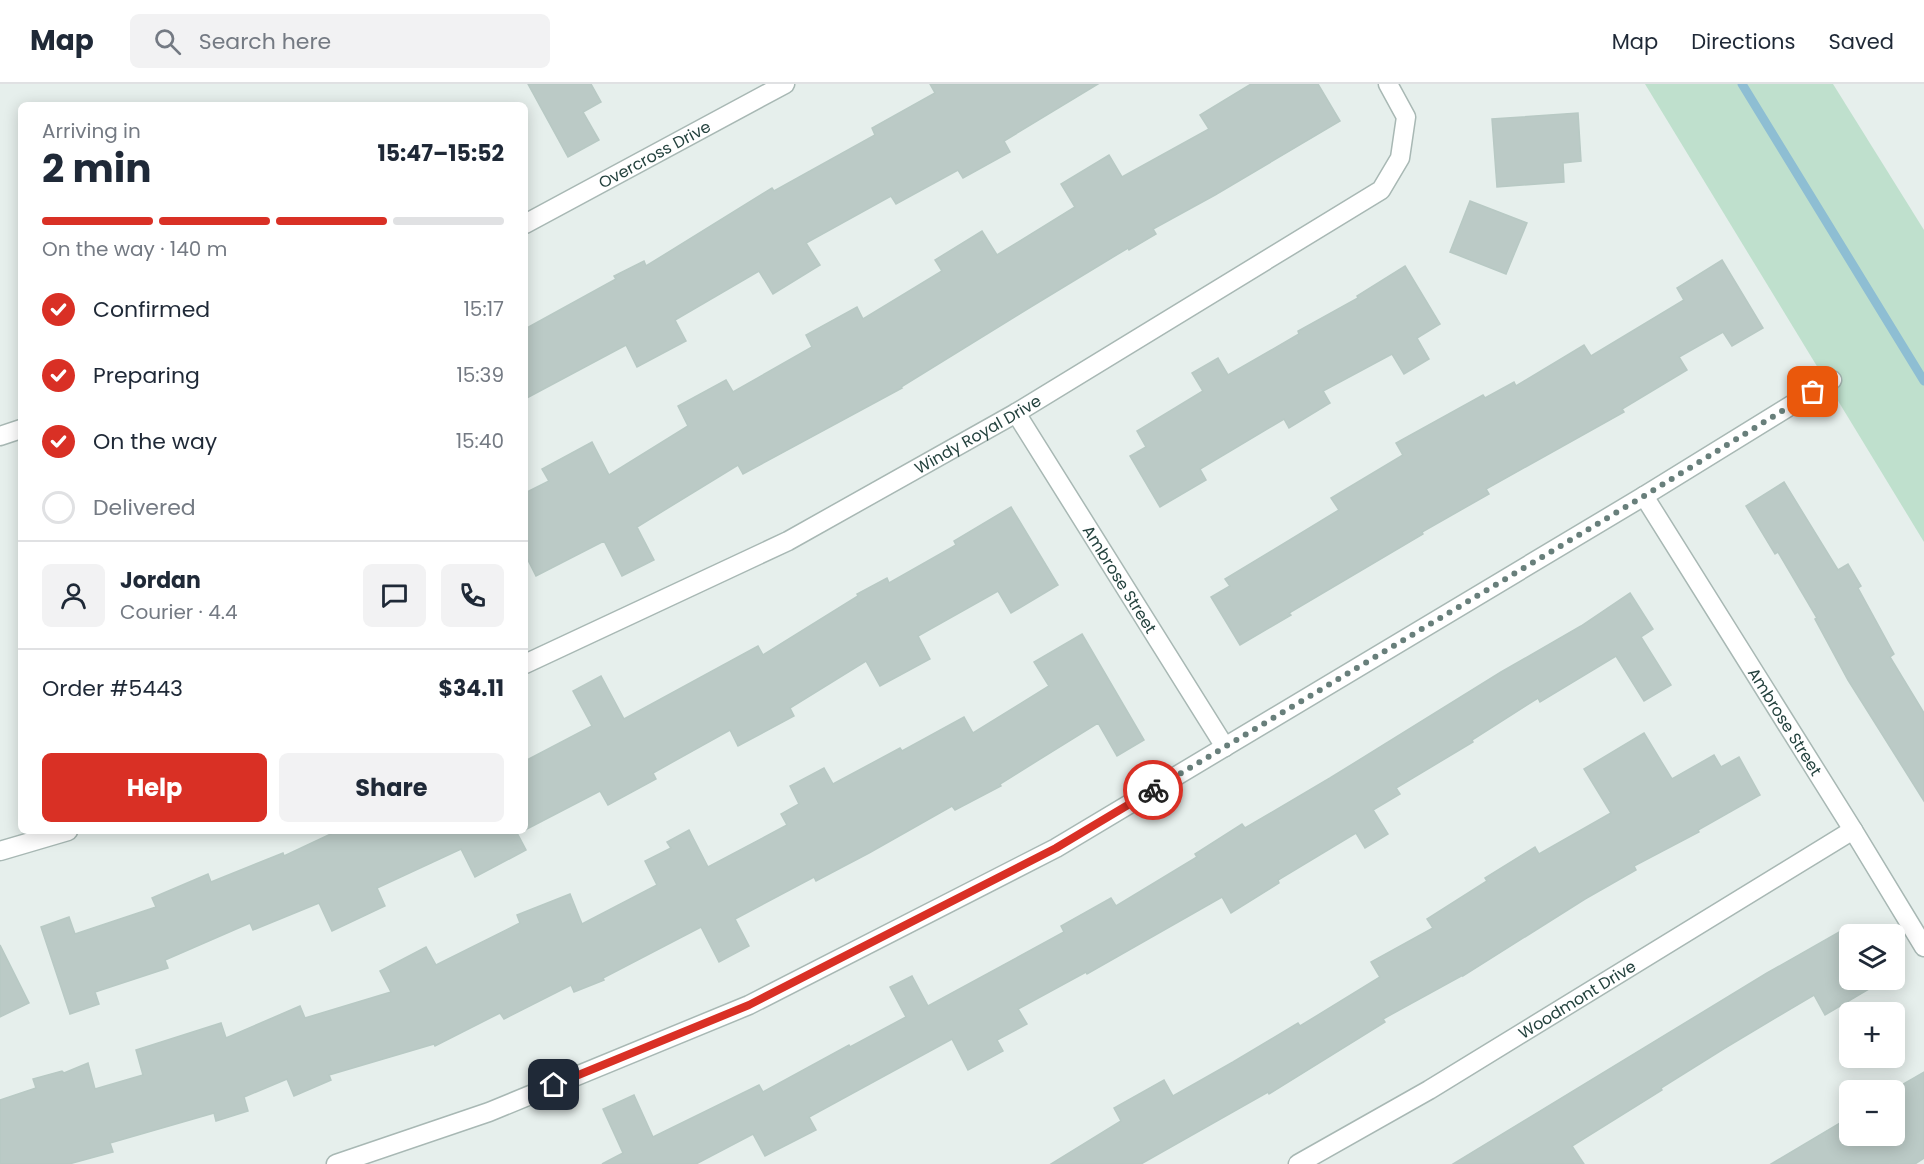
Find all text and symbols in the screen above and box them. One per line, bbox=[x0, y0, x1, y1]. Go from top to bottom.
search box bbox=[130, 14, 550, 68]
text: Map bbox=[30, 21, 94, 60]
icon: search bbox=[151, 25, 184, 58]
text: Search here bbox=[199, 26, 331, 57]
text: Map bbox=[1612, 27, 1658, 56]
text: Directions bbox=[1691, 27, 1795, 56]
text: Saved bbox=[1828, 27, 1894, 56]
street label: Overcross Drive bbox=[594, 115, 715, 194]
text: Arriving in bbox=[42, 117, 141, 145]
text: 15:47–15:52 bbox=[378, 138, 504, 169]
text: 2 min bbox=[42, 141, 152, 196]
text: On the way · 140 m bbox=[42, 235, 227, 263]
icon: check bbox=[42, 293, 75, 326]
text: Confirmed bbox=[93, 294, 210, 325]
text: 15:17 bbox=[463, 295, 504, 323]
icon: check bbox=[42, 359, 75, 392]
text: Preparing bbox=[93, 360, 200, 391]
text: 15:39 bbox=[456, 361, 504, 389]
pin bbox=[1787, 366, 1838, 417]
icon: bag bbox=[1796, 375, 1829, 408]
street label: Windy Royal Drive bbox=[910, 389, 1045, 479]
icon: check bbox=[42, 425, 75, 458]
text: On the way bbox=[93, 426, 217, 457]
text: 15:40 bbox=[456, 427, 504, 455]
text: Delivered bbox=[93, 492, 196, 523]
street label: Ambrose Street bbox=[1077, 521, 1163, 638]
button: person bbox=[42, 564, 105, 627]
button: chat bbox=[363, 564, 426, 627]
button: phone bbox=[441, 564, 504, 627]
text: Jordan bbox=[120, 565, 201, 596]
text: Courier · 4.4 bbox=[120, 598, 238, 626]
street label: Ambrose Street bbox=[1743, 663, 1828, 780]
text: Order #5443 bbox=[42, 673, 183, 704]
text: $34.11 bbox=[439, 673, 504, 704]
button: Help bbox=[42, 753, 267, 822]
button: Share bbox=[279, 753, 504, 822]
courier bbox=[1123, 760, 1183, 820]
icon: bike bbox=[1137, 774, 1170, 807]
map controls bbox=[1839, 924, 1905, 1146]
button: layers bbox=[1839, 924, 1905, 990]
street label: Woodmont Drive bbox=[1514, 954, 1640, 1044]
button: + bbox=[1839, 1002, 1905, 1068]
pin bbox=[528, 1059, 579, 1110]
icon: home bbox=[537, 1068, 570, 1101]
button: − bbox=[1839, 1080, 1905, 1146]

